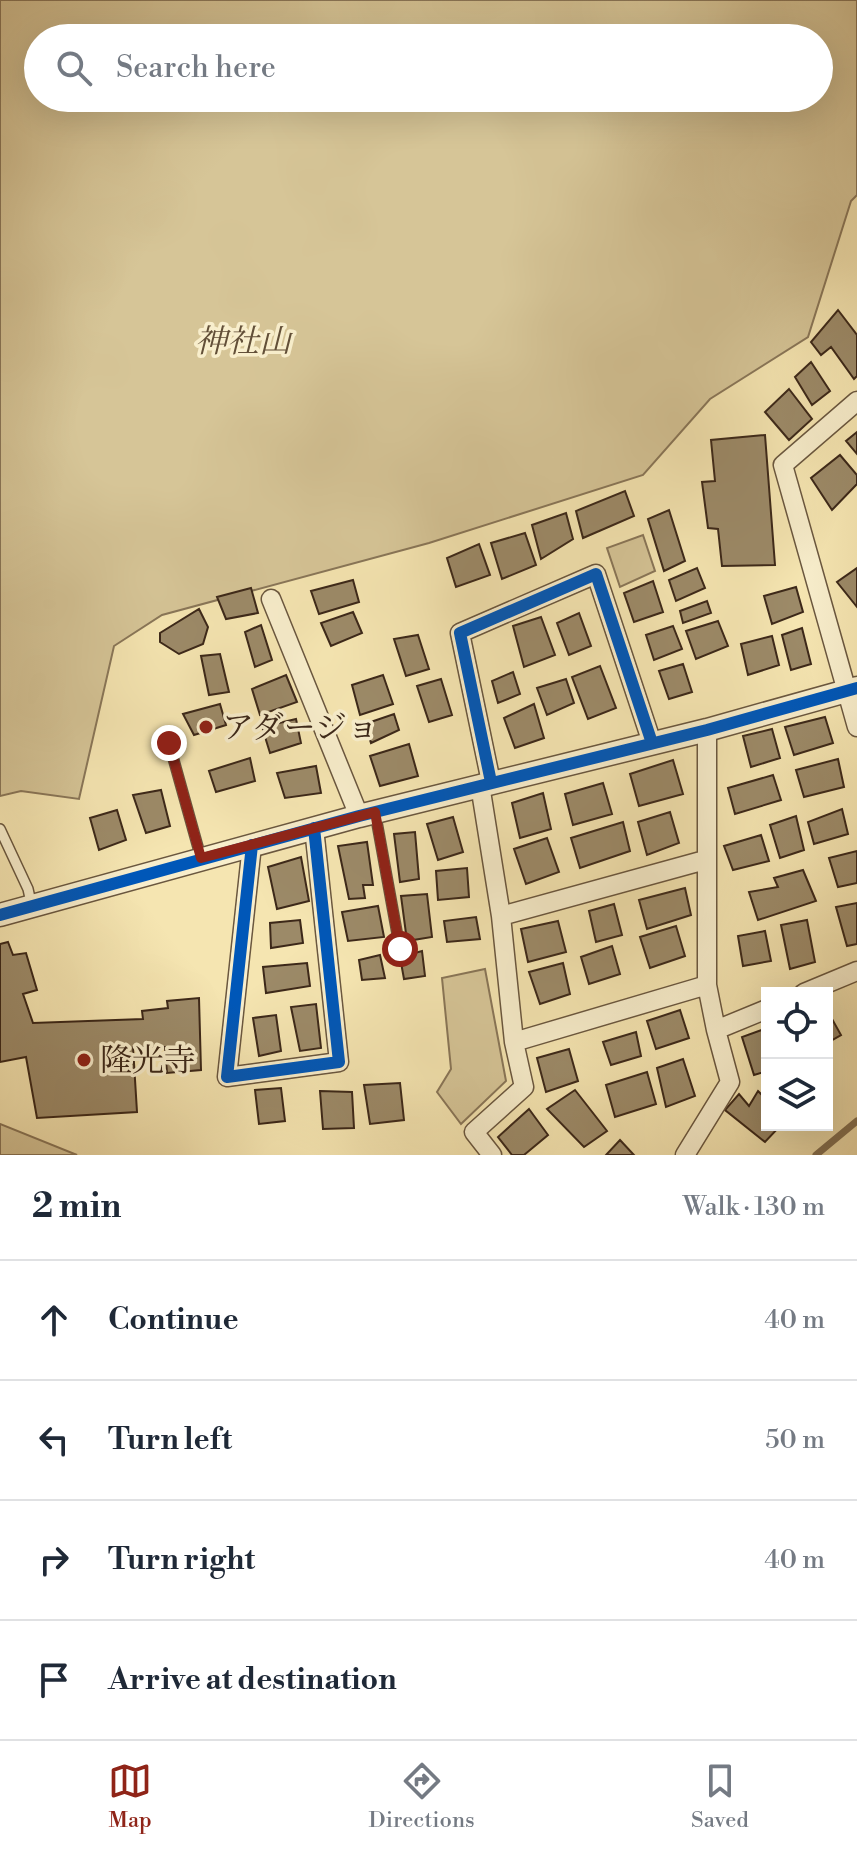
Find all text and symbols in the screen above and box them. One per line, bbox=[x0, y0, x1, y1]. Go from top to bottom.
search box bbox=[24, 24, 833, 112]
icon: search bbox=[52, 46, 96, 90]
text: Search here bbox=[116, 49, 276, 87]
park label: 神社山 bbox=[195, 322, 294, 362]
place label: アダージョ bbox=[222, 708, 378, 748]
marker: アダージョ bbox=[197, 718, 215, 736]
route end bbox=[151, 725, 187, 761]
route start bbox=[382, 931, 418, 967]
map controls bbox=[761, 987, 833, 1131]
button: locate bbox=[761, 987, 833, 1059]
place label: 隆光寺 bbox=[100, 1041, 196, 1081]
marker: 隆光寺 bbox=[75, 1051, 93, 1069]
button: layers bbox=[761, 1059, 833, 1131]
text: 2 min bbox=[32, 1186, 121, 1228]
text: Walk · 130 m bbox=[683, 1191, 825, 1223]
icon: ahead bbox=[32, 1298, 76, 1342]
text: Continue bbox=[108, 1301, 239, 1339]
text: 40 m bbox=[764, 1304, 825, 1336]
icon: left bbox=[32, 1418, 76, 1462]
text: Turn left bbox=[108, 1421, 232, 1459]
text: 50 m bbox=[765, 1424, 825, 1456]
icon: right bbox=[32, 1538, 76, 1582]
text: Turn right bbox=[108, 1541, 255, 1579]
text: 40 m bbox=[764, 1544, 825, 1576]
icon: arrive bbox=[32, 1658, 76, 1702]
text: Arrive at destination bbox=[108, 1661, 397, 1699]
tab: Map bbox=[108, 1759, 152, 1834]
tab: Directions bbox=[369, 1759, 475, 1834]
tab: Saved bbox=[691, 1759, 749, 1834]

